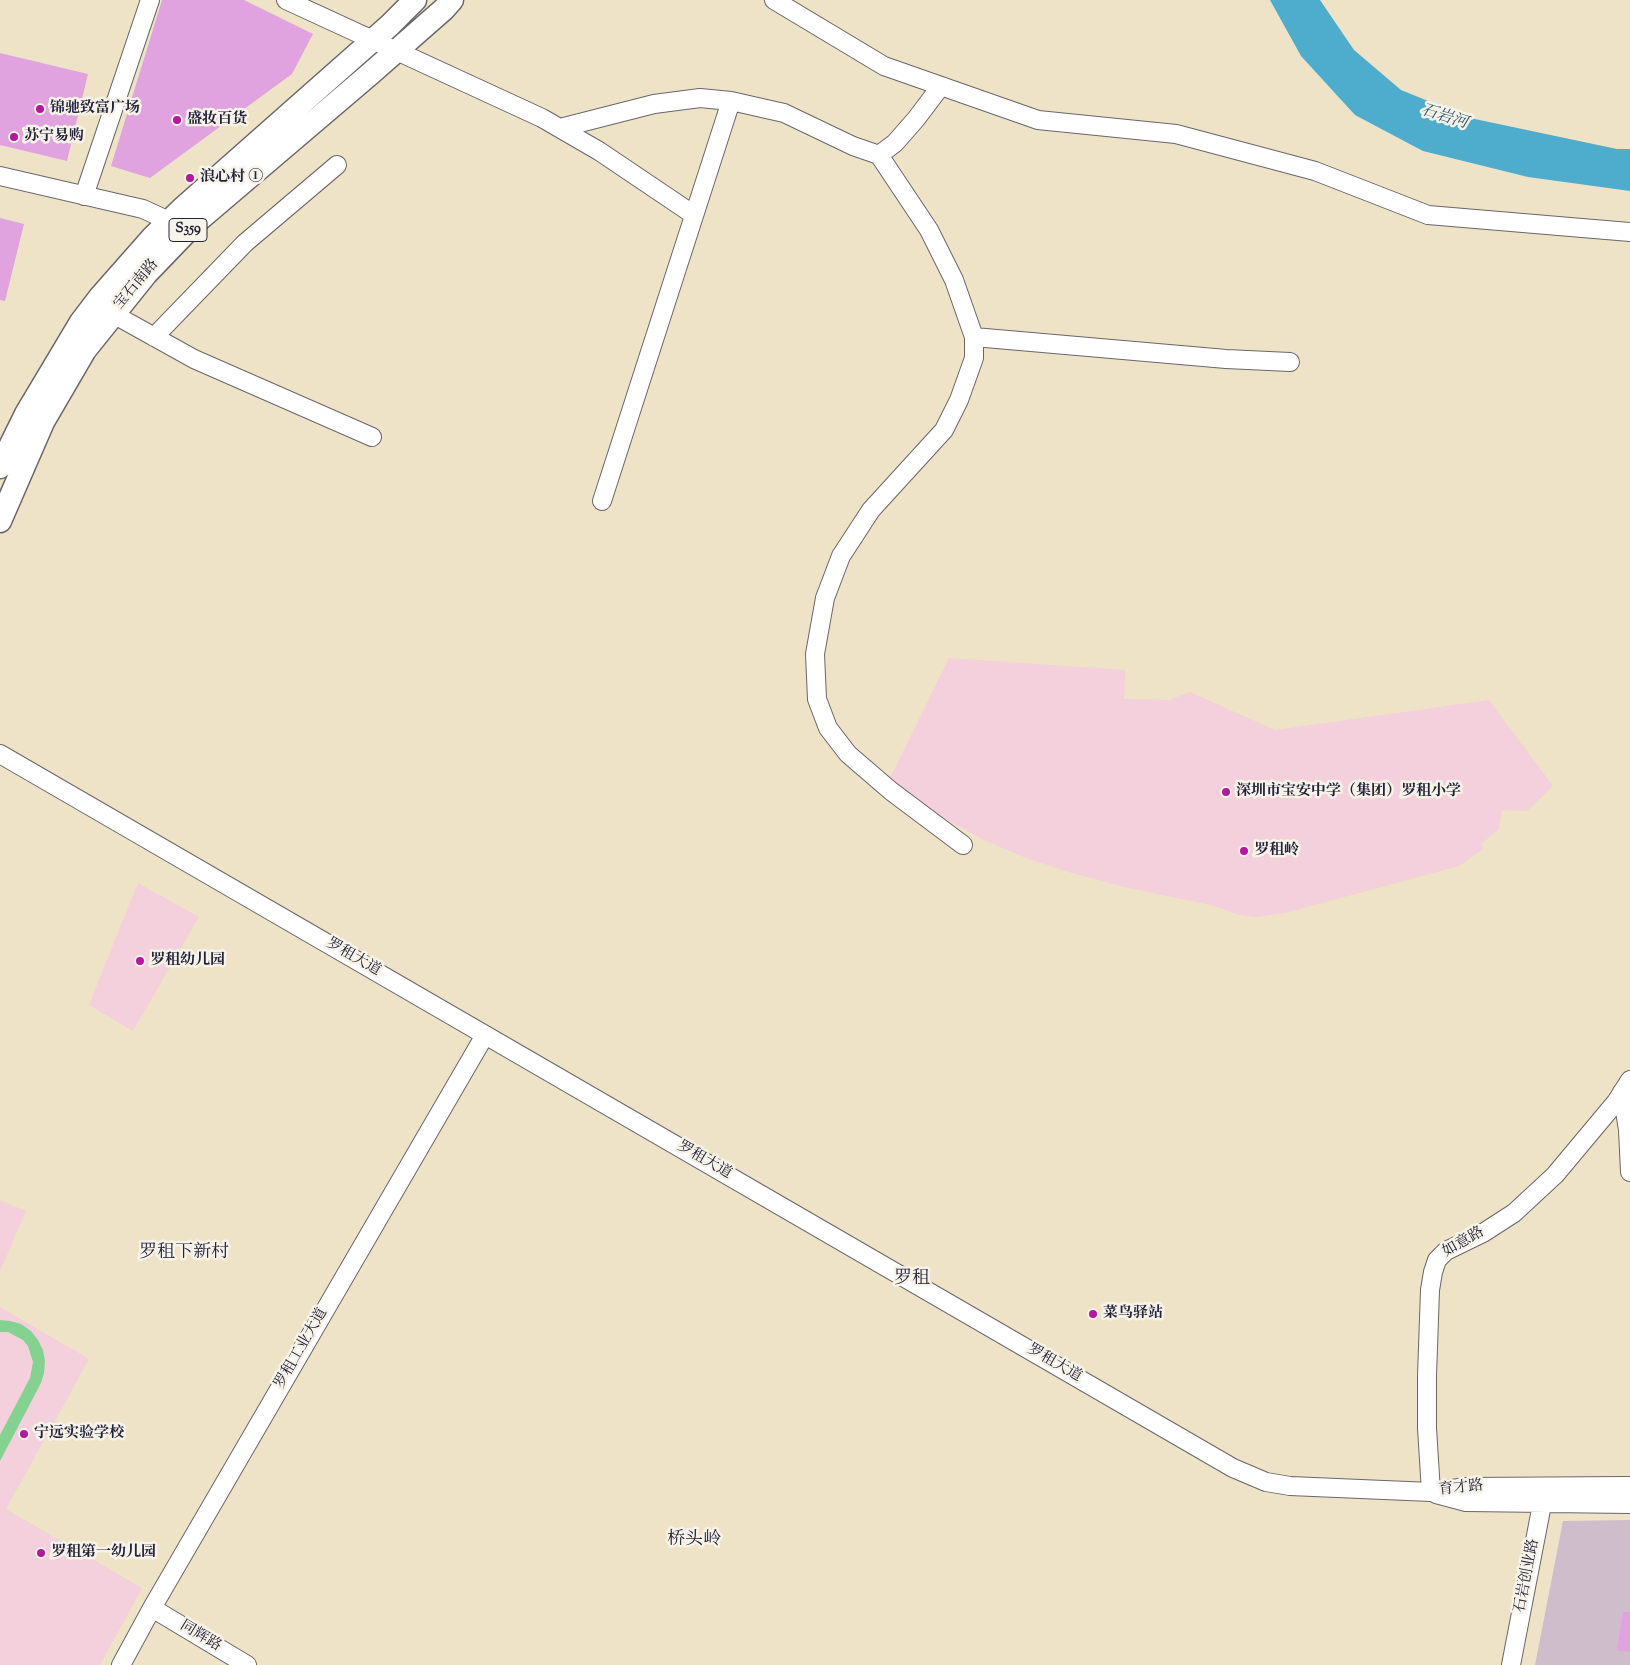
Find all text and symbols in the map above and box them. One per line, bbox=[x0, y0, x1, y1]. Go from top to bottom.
place label: 锦驰致富广场 bbox=[50, 100, 140, 118]
water label: 石岩河 bbox=[1418, 102, 1470, 134]
marker: 锦驰致富广场 bbox=[34, 103, 46, 115]
place label: 盛妆百货 bbox=[187, 111, 247, 129]
marker: 盛妆百货 bbox=[171, 114, 183, 126]
place label: 苏宁易购 bbox=[24, 128, 84, 146]
marker: 苏宁易购 bbox=[8, 131, 20, 143]
place label: 浪心村 ① bbox=[200, 169, 263, 187]
marker: 浪心村 ① bbox=[184, 172, 196, 184]
road number: S359 bbox=[169, 218, 207, 242]
street label: 宝石南路 bbox=[111, 256, 163, 314]
place label: 深圳市宝安中学（集团）罗租小学 bbox=[1236, 783, 1461, 801]
marker: 深圳市宝安中学（集团）罗租小学 bbox=[1220, 786, 1232, 798]
place label: 罗租岭 bbox=[1254, 842, 1299, 860]
marker: 罗租岭 bbox=[1238, 845, 1250, 857]
street label: 罗租大道 bbox=[323, 935, 383, 981]
place label: 罗租幼儿园 bbox=[150, 952, 225, 970]
marker: 罗租幼儿园 bbox=[134, 955, 146, 967]
street label: 罗租大道 bbox=[674, 1138, 734, 1184]
street label: 如意路 bbox=[1440, 1224, 1488, 1262]
district label: 罗租下新村 bbox=[139, 1243, 229, 1265]
district label: 罗租 bbox=[894, 1269, 930, 1291]
place label: 菜鸟驿站 bbox=[1103, 1305, 1163, 1323]
street label: 罗租工业大道 bbox=[272, 1306, 332, 1392]
marker: 菜鸟驿站 bbox=[1087, 1308, 1099, 1320]
street label: 罗租大道 bbox=[1024, 1341, 1084, 1387]
place label: 宁远实验学校 bbox=[34, 1425, 124, 1443]
marker: 宁远实验学校 bbox=[18, 1428, 30, 1440]
street label: 育才路 bbox=[1438, 1478, 1484, 1500]
district label: 桥头岭 bbox=[667, 1530, 721, 1552]
street label: 石岩创业路 bbox=[1512, 1537, 1544, 1615]
place label: 罗租第一幼儿园 bbox=[51, 1544, 156, 1562]
marker: 罗租第一幼儿园 bbox=[35, 1547, 47, 1559]
street label: 同辉路 bbox=[176, 1618, 224, 1656]

